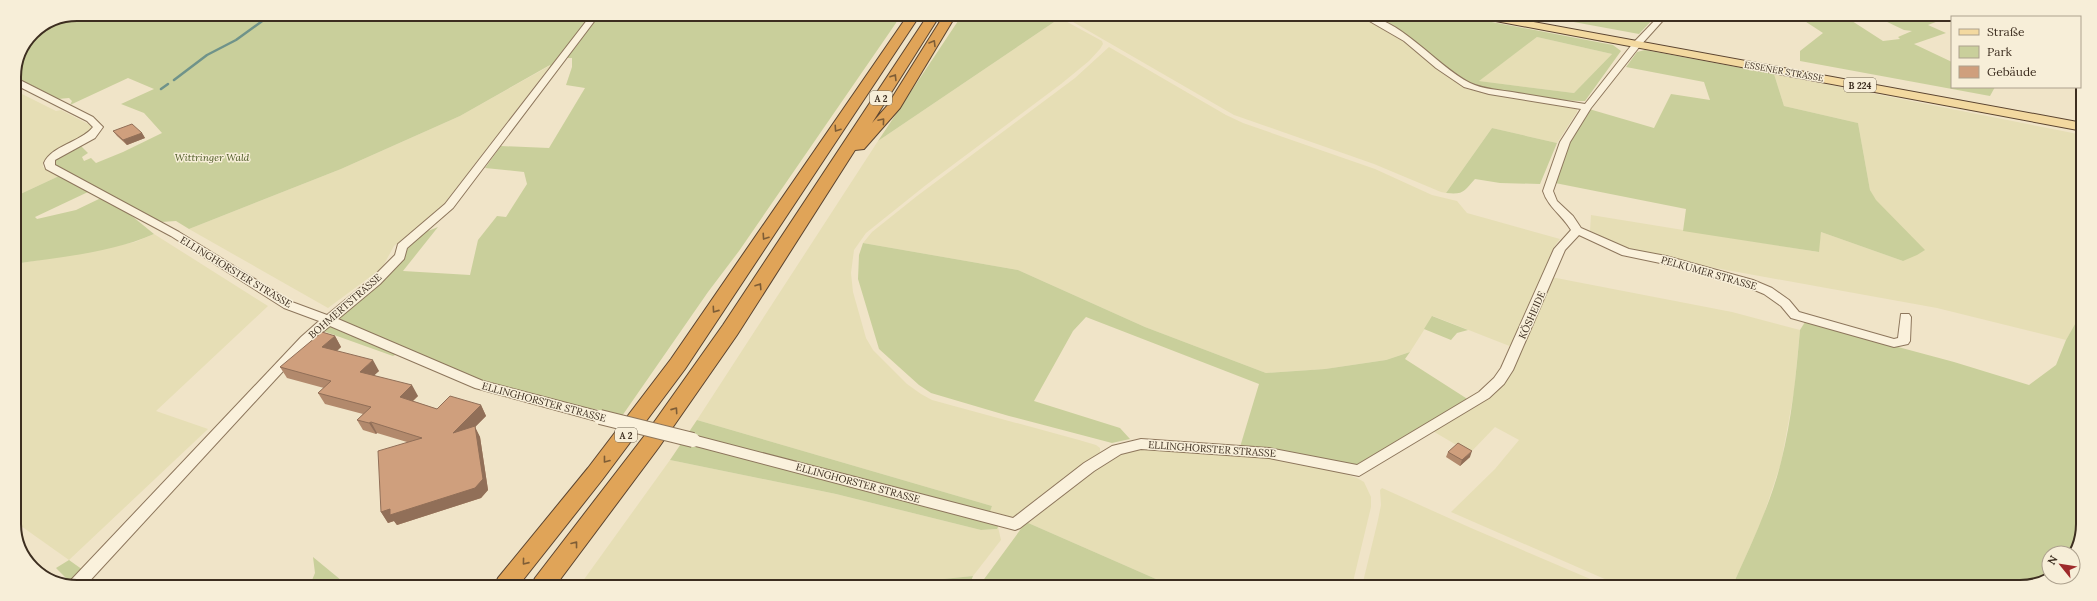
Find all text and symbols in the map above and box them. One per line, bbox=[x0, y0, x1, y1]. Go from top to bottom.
legend bbox=[1951, 16, 2081, 88]
text: Straße bbox=[1987, 24, 2025, 39]
one-way arrow bbox=[929, 40, 936, 47]
text: Park bbox=[1987, 44, 2013, 59]
street label: ESSENER STRASSE bbox=[1744, 59, 1825, 83]
text: Gebäude bbox=[1987, 64, 2037, 79]
one-way arrow bbox=[890, 74, 897, 81]
road number: B 224 bbox=[1844, 78, 1876, 92]
road number: A 2 bbox=[870, 91, 892, 105]
one-way arrow bbox=[878, 118, 885, 126]
one-way arrow bbox=[834, 125, 842, 132]
park label: Wittringer Wald bbox=[175, 151, 250, 164]
street label: ELLINGHORSTER STRASSE bbox=[178, 233, 294, 311]
one-way arrow bbox=[762, 233, 770, 240]
street label: PELKUMER STRASSE bbox=[1659, 253, 1759, 293]
street label: BOHMERTSTRASSE bbox=[306, 271, 384, 341]
one-way arrow bbox=[754, 283, 762, 290]
street label: KÖSHEIDE bbox=[1516, 289, 1548, 341]
one-way arrow bbox=[712, 306, 720, 313]
street label: ELLINGHORSTER STRASSE bbox=[480, 379, 608, 425]
one-way arrow bbox=[670, 407, 677, 414]
road number: A 2 bbox=[615, 428, 637, 442]
street label: ELLINGHORSTER STRASSE bbox=[1148, 438, 1276, 460]
one-way arrow bbox=[604, 456, 611, 463]
street label: ELLINGHORSTER STRASSE bbox=[794, 460, 922, 506]
one-way arrow bbox=[571, 541, 578, 548]
north arrow bbox=[2041, 545, 2081, 585]
text: N bbox=[2044, 552, 2061, 567]
one-way arrow bbox=[523, 557, 530, 565]

